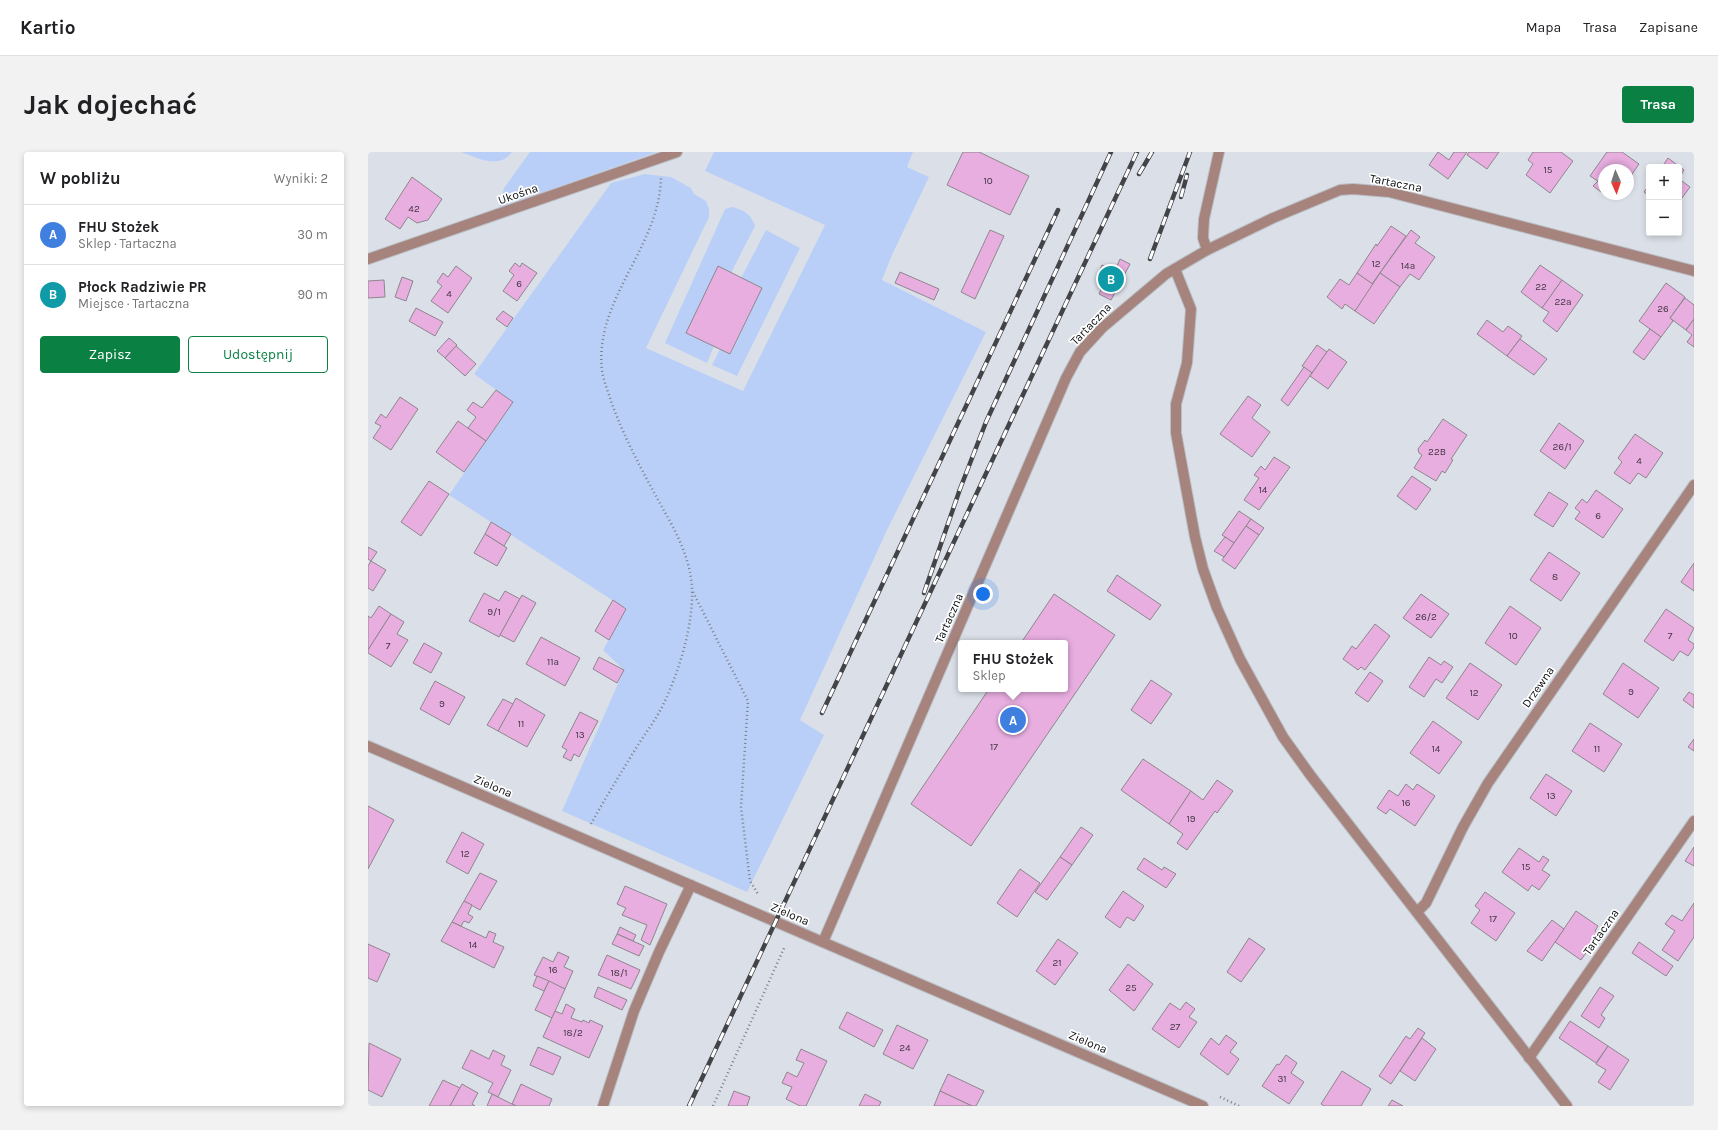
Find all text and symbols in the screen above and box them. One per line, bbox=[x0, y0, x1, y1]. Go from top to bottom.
text: Kartio bbox=[20, 17, 75, 39]
text: Mapa bbox=[1526, 19, 1561, 36]
text: Trasa bbox=[1583, 19, 1617, 36]
text: Zapisane bbox=[1639, 19, 1698, 36]
button: Trasa bbox=[1622, 86, 1694, 123]
text: Jak dojechać bbox=[24, 88, 197, 121]
house number: 15 bbox=[1544, 164, 1553, 176]
north arrow bbox=[1598, 164, 1634, 200]
map controls bbox=[1646, 164, 1682, 236]
button: + bbox=[1646, 164, 1682, 200]
text: W pobliżu bbox=[40, 168, 121, 188]
text: Wyniki: 2 bbox=[274, 171, 328, 186]
street label: Tartaczna bbox=[1369, 171, 1423, 195]
house number: 10 bbox=[983, 175, 993, 187]
street label: Ukośna bbox=[496, 181, 540, 207]
button: − bbox=[1646, 200, 1682, 236]
house number: 42 bbox=[408, 203, 420, 215]
text: FHU Stożek bbox=[78, 218, 159, 236]
text: A bbox=[49, 227, 57, 242]
text: 30 m bbox=[297, 227, 328, 242]
text: Sklep · Tartaczna bbox=[78, 236, 177, 251]
house number: 12 bbox=[1371, 258, 1381, 270]
house number: 14a bbox=[1401, 260, 1415, 272]
pin: B bbox=[1098, 264, 1124, 294]
text: Płock Radziwie PR bbox=[78, 278, 207, 296]
house number: 6 bbox=[516, 278, 522, 290]
house number: 22 bbox=[1535, 281, 1547, 293]
text: B bbox=[49, 287, 57, 302]
text: 90 m bbox=[297, 287, 328, 302]
house number: 4 bbox=[446, 288, 452, 300]
text: Miejsce · Tartaczna bbox=[78, 296, 190, 311]
house number: 22a bbox=[1554, 296, 1572, 308]
street label: Tartaczna bbox=[1068, 300, 1114, 348]
house number: 26 bbox=[1657, 303, 1669, 315]
button: Zapisz bbox=[40, 336, 180, 373]
button: Udostępnij bbox=[188, 336, 328, 373]
house number: 26/1 bbox=[1552, 441, 1572, 453]
house number: 22B bbox=[1428, 446, 1446, 458]
house number: 4 bbox=[1636, 455, 1642, 467]
house number: 14 bbox=[1259, 484, 1268, 496]
house number: 6 bbox=[1595, 510, 1601, 522]
house number: 8 bbox=[1552, 571, 1558, 583]
your location bbox=[973, 584, 993, 604]
street label: Tartaczna bbox=[932, 591, 966, 645]
house number: 9/1 bbox=[487, 606, 501, 618]
house number: 26/2 bbox=[1415, 611, 1437, 623]
house number: 10 bbox=[1508, 630, 1518, 642]
house number: 7 bbox=[1668, 630, 1673, 642]
house number: 7 bbox=[386, 640, 391, 652]
popup bbox=[958, 640, 1068, 692]
text: FHU Stożek bbox=[972, 650, 1054, 668]
house number: 11a bbox=[547, 656, 559, 668]
street label: Drzewna bbox=[1519, 664, 1557, 710]
text: Sklep bbox=[972, 668, 1006, 683]
house number: 9 bbox=[1628, 686, 1634, 698]
house number: 12 bbox=[1469, 687, 1479, 699]
house number: 9 bbox=[439, 698, 445, 710]
pin: A bbox=[1000, 705, 1026, 735]
house number: 11 bbox=[518, 718, 524, 730]
house number: 13 bbox=[575, 729, 585, 741]
house number: 17 bbox=[990, 741, 998, 753]
house number: 14 bbox=[1432, 743, 1441, 755]
house number: 11 bbox=[1594, 743, 1600, 755]
street label: Zielona bbox=[472, 772, 514, 800]
house number: 13 bbox=[1546, 790, 1556, 802]
house number: 16 bbox=[1401, 797, 1411, 809]
house number: 19 bbox=[1186, 813, 1196, 825]
house number: 12 bbox=[460, 848, 470, 860]
house number: 15 bbox=[1522, 861, 1531, 873]
street label: Zielona bbox=[769, 900, 811, 928]
street label: Tartaczna bbox=[1580, 906, 1622, 958]
house number: 17 bbox=[1489, 913, 1497, 925]
house number: 14 bbox=[469, 939, 478, 951]
house number: 21 bbox=[1052, 957, 1062, 969]
house number: 16 bbox=[548, 964, 558, 976]
house number: 18/1 bbox=[610, 967, 628, 979]
house number: 25 bbox=[1125, 982, 1137, 994]
house number: 27 bbox=[1170, 1021, 1181, 1033]
house number: 18/2 bbox=[563, 1027, 583, 1039]
street label: Zielona bbox=[1067, 1028, 1109, 1056]
house number: 24 bbox=[899, 1042, 911, 1054]
house number: 31 bbox=[1277, 1073, 1287, 1085]

